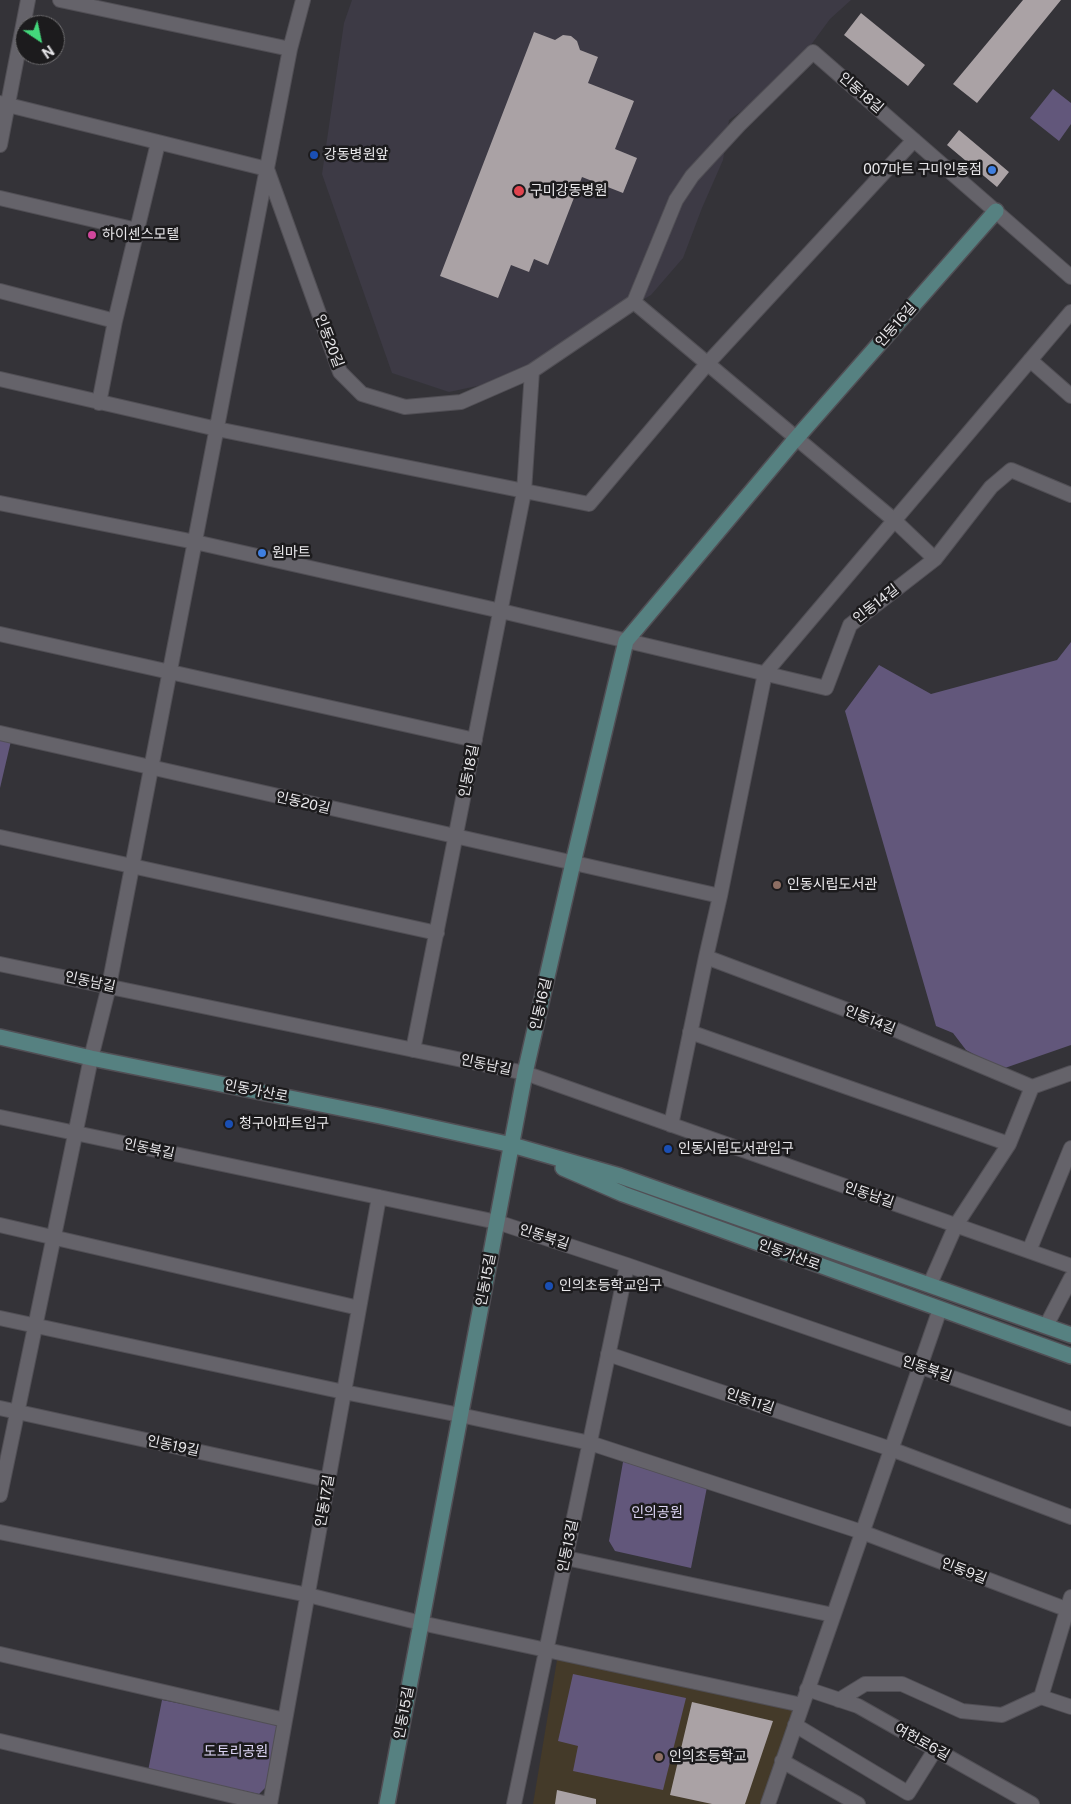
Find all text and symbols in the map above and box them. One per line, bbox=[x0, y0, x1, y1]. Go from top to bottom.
north arrow bbox=[15, 15, 65, 65]
text: N bbox=[39, 42, 57, 61]
street label: 인동18길 bbox=[835, 69, 887, 117]
place label: 강동병원앞 bbox=[324, 147, 388, 163]
marker: 강동병원앞 bbox=[308, 149, 320, 161]
place label: 007마트 구미인동점 bbox=[863, 162, 982, 178]
marker: 007마트 구미인동점 bbox=[986, 164, 998, 176]
place label: 구미강동병원 bbox=[530, 183, 607, 199]
marker: 구미강동병원 bbox=[512, 184, 526, 198]
place label: 하이센스모텔 bbox=[102, 227, 179, 243]
marker: 하이센스모텔 bbox=[86, 229, 98, 241]
street label: 인동16길 bbox=[872, 299, 920, 351]
street label: 인동20길 bbox=[311, 312, 347, 370]
place label: 원마트 bbox=[272, 545, 311, 561]
marker: 원마트 bbox=[256, 547, 268, 559]
street label: 인동14길 bbox=[850, 581, 902, 627]
street label: 인동18길 bbox=[456, 743, 482, 799]
street label: 인동20길 bbox=[274, 789, 332, 817]
place label: 인동시립도서관 bbox=[787, 877, 877, 893]
marker: 인동시립도서관 bbox=[771, 879, 783, 891]
street label: 인동남길 bbox=[63, 968, 117, 996]
street label: 인동16길 bbox=[527, 976, 555, 1032]
street label: 인동14길 bbox=[842, 1002, 898, 1038]
street label: 인동남길 bbox=[459, 1051, 513, 1079]
street label: 인동가산로 bbox=[223, 1077, 289, 1105]
place label: 청구아파트입구 bbox=[239, 1116, 329, 1132]
marker: 청구아파트입구 bbox=[223, 1118, 235, 1130]
street label: 인동북길 bbox=[122, 1135, 176, 1163]
place label: 인동시립도서관입구 bbox=[678, 1141, 794, 1157]
marker: 인동시립도서관입구 bbox=[662, 1143, 674, 1155]
street label: 인동남길 bbox=[842, 1179, 896, 1211]
street label: 인동북길 bbox=[517, 1221, 571, 1253]
street label: 인동가산로 bbox=[756, 1236, 822, 1274]
street label: 인동15길 bbox=[473, 1252, 499, 1308]
place label: 인의초등학교입구 bbox=[559, 1278, 662, 1294]
marker: 인의초등학교입구 bbox=[543, 1280, 555, 1292]
street label: 인동북길 bbox=[900, 1353, 954, 1385]
street label: 인동11길 bbox=[724, 1385, 776, 1417]
street label: 인동19길 bbox=[145, 1432, 201, 1460]
street label: 인동17길 bbox=[312, 1474, 338, 1528]
park label: 인의공원 bbox=[631, 1505, 683, 1521]
street label: 인동13길 bbox=[554, 1518, 582, 1574]
street label: 인동9길 bbox=[939, 1555, 989, 1587]
street label: 인동15길 bbox=[391, 1685, 417, 1741]
street label: 여헌로6길 bbox=[892, 1720, 952, 1764]
park label: 도토리공원 bbox=[204, 1744, 268, 1760]
place label: 인의초등학교 bbox=[669, 1749, 746, 1765]
marker: 인의초등학교 bbox=[653, 1751, 665, 1763]

